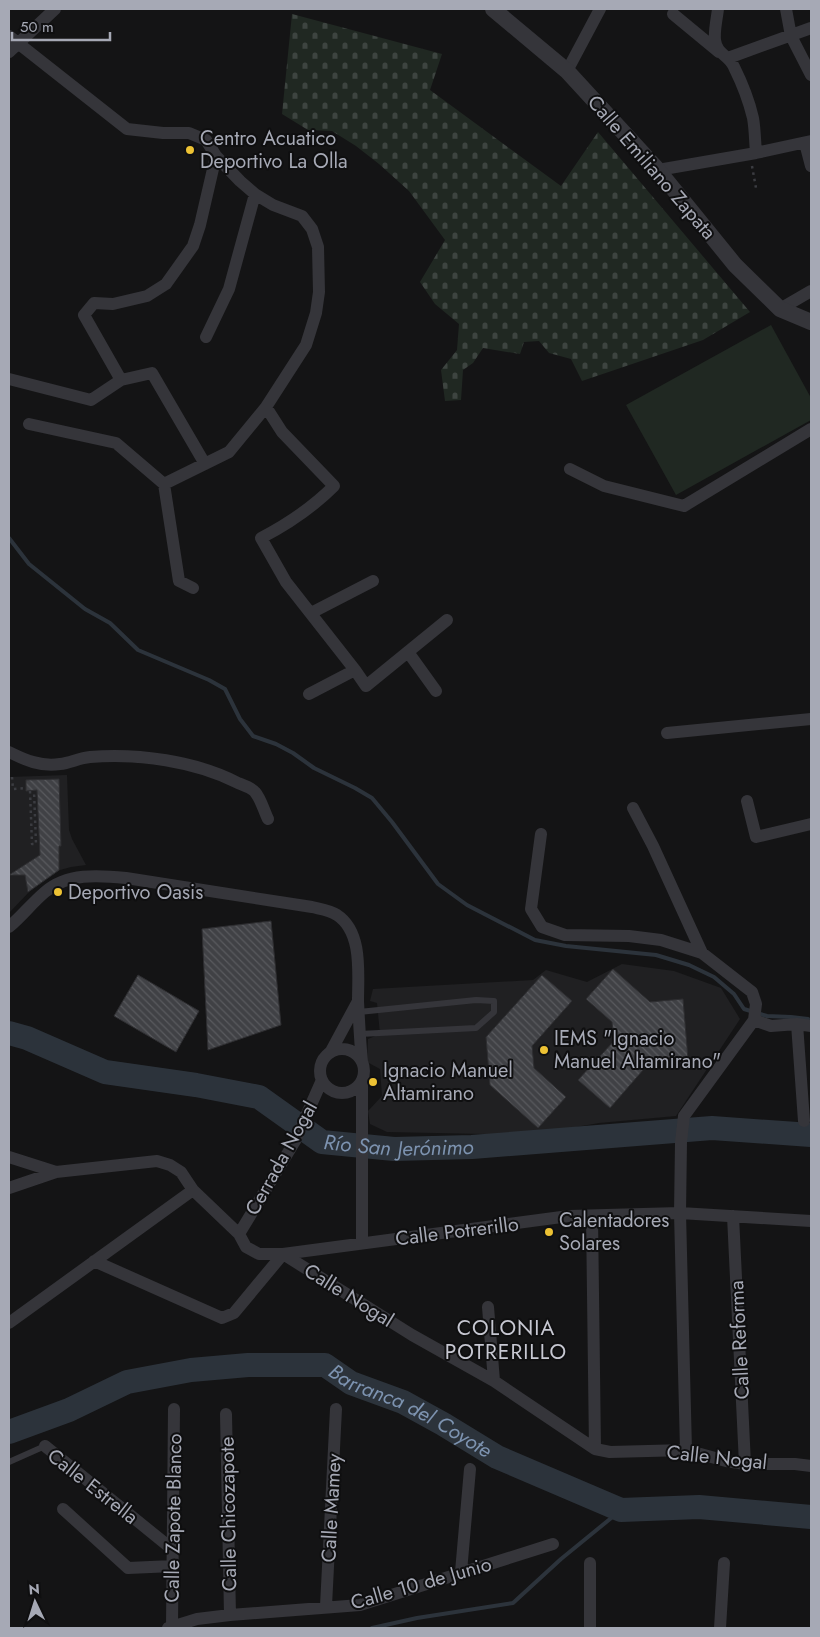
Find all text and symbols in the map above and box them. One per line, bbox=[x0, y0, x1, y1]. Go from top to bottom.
scale bar bbox=[12, 10, 110, 42]
text: 50 m bbox=[20, 16, 54, 38]
street label: Calle Emiliano Zapata bbox=[581, 89, 723, 246]
place label: Centro Acuatico Deportivo La Olla bbox=[200, 124, 348, 176]
marker: Centro Acuatico Deportivo La Olla bbox=[184, 144, 196, 156]
place label: Deportivo Oasis bbox=[68, 878, 203, 907]
marker: Deportivo Oasis bbox=[52, 886, 64, 898]
place label: IEMS "Ignacio Manuel Altamirano" bbox=[554, 1024, 721, 1076]
marker: IEMS "Ignacio Manuel Altamirano" bbox=[538, 1044, 550, 1056]
place label: Ignacio Manuel Altamirano bbox=[383, 1056, 513, 1108]
marker: Ignacio Manuel Altamirano bbox=[367, 1076, 379, 1088]
street label: Cerrada Nogal bbox=[238, 1096, 325, 1221]
water label: Río San Jerónimo bbox=[322, 1127, 474, 1164]
place label: Calentadores Solares bbox=[559, 1206, 669, 1258]
street label: Calle Potrerillo bbox=[394, 1210, 520, 1253]
marker: Calentadores Solares bbox=[543, 1226, 555, 1238]
street label: Calle Nogal bbox=[298, 1256, 399, 1334]
street label: Calle Reforma bbox=[722, 1280, 757, 1400]
district label: COLONIA POTRERILLO bbox=[445, 1313, 567, 1367]
water label: Barranca del Coyote bbox=[322, 1357, 498, 1466]
street label: Calle Zapote Blanco bbox=[158, 1433, 189, 1603]
street label: Calle Chicozapote bbox=[213, 1436, 244, 1592]
street label: Calle Nogal bbox=[665, 1438, 769, 1477]
street label: Calle Estrella bbox=[41, 1442, 144, 1531]
street label: Calle Mamey bbox=[314, 1453, 349, 1563]
street label: Calle 10 de Junio bbox=[347, 1549, 495, 1617]
north arrow bbox=[10, 1577, 60, 1627]
text: N bbox=[28, 1579, 40, 1599]

